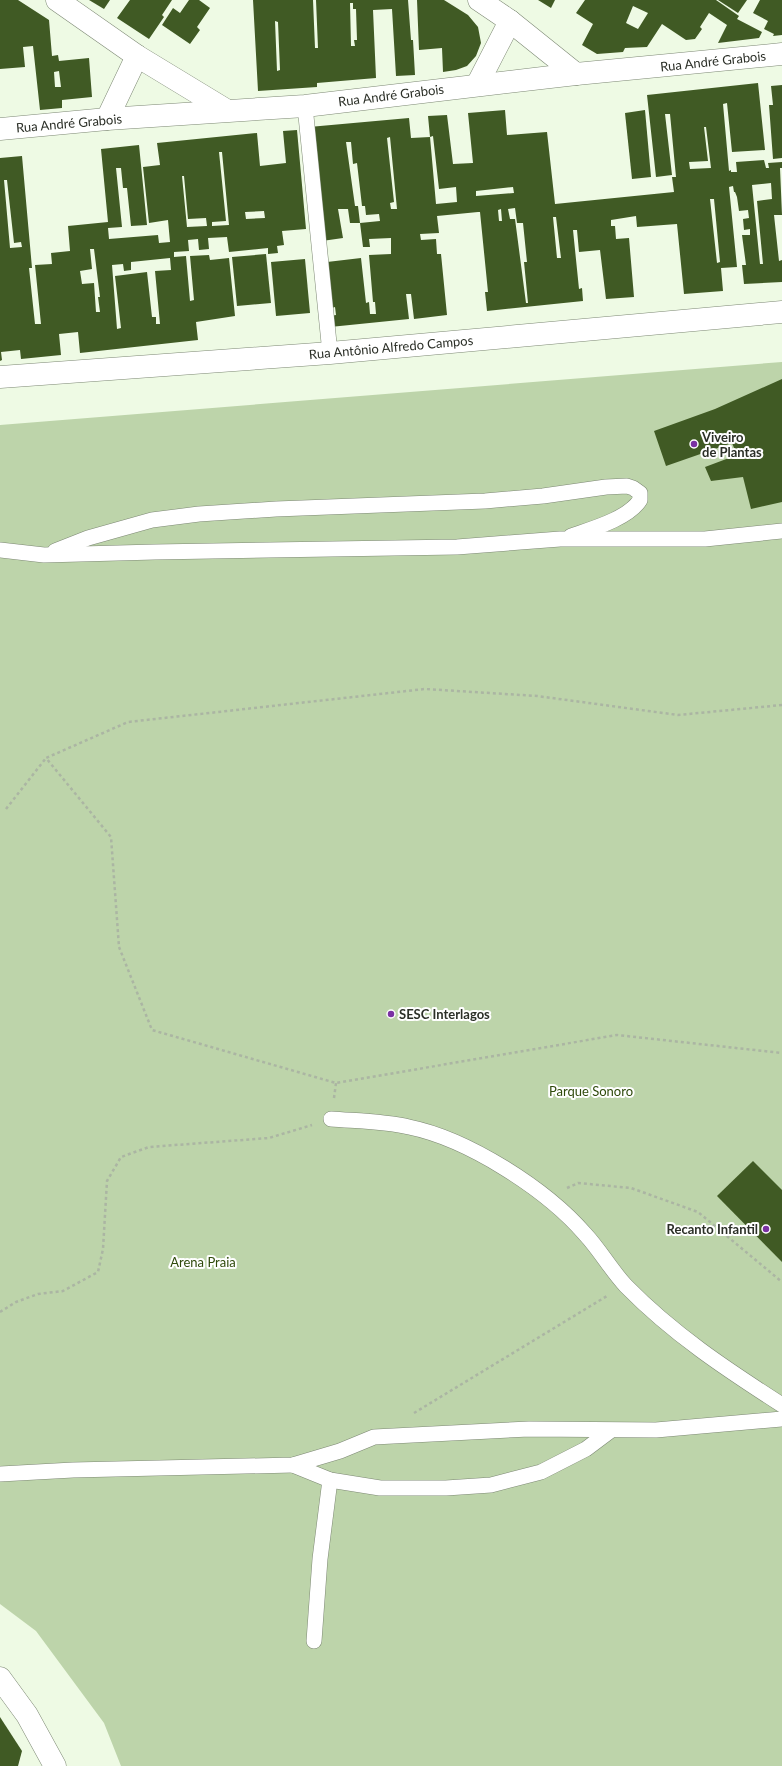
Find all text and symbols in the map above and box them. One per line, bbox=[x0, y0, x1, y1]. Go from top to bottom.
street label: Rua André Grabois bbox=[659, 47, 767, 75]
street label: Rua André Grabois bbox=[337, 81, 445, 109]
street label: Rua André Grabois bbox=[15, 110, 123, 136]
street label: Rua Antônio Alfredo Campos bbox=[308, 332, 474, 362]
place label: Viveiro de Plantas bbox=[701, 429, 762, 460]
marker: Viveiro de Plantas bbox=[689, 439, 699, 449]
place label: SESC Interlagos bbox=[399, 1006, 490, 1022]
marker: SESC Interlagos bbox=[386, 1009, 396, 1019]
park label: Parque Sonoro bbox=[549, 1083, 633, 1099]
place label: Recanto Infantil bbox=[667, 1221, 758, 1237]
marker: Recanto Infantil bbox=[761, 1224, 771, 1234]
park label: Arena Praia bbox=[170, 1254, 236, 1270]

